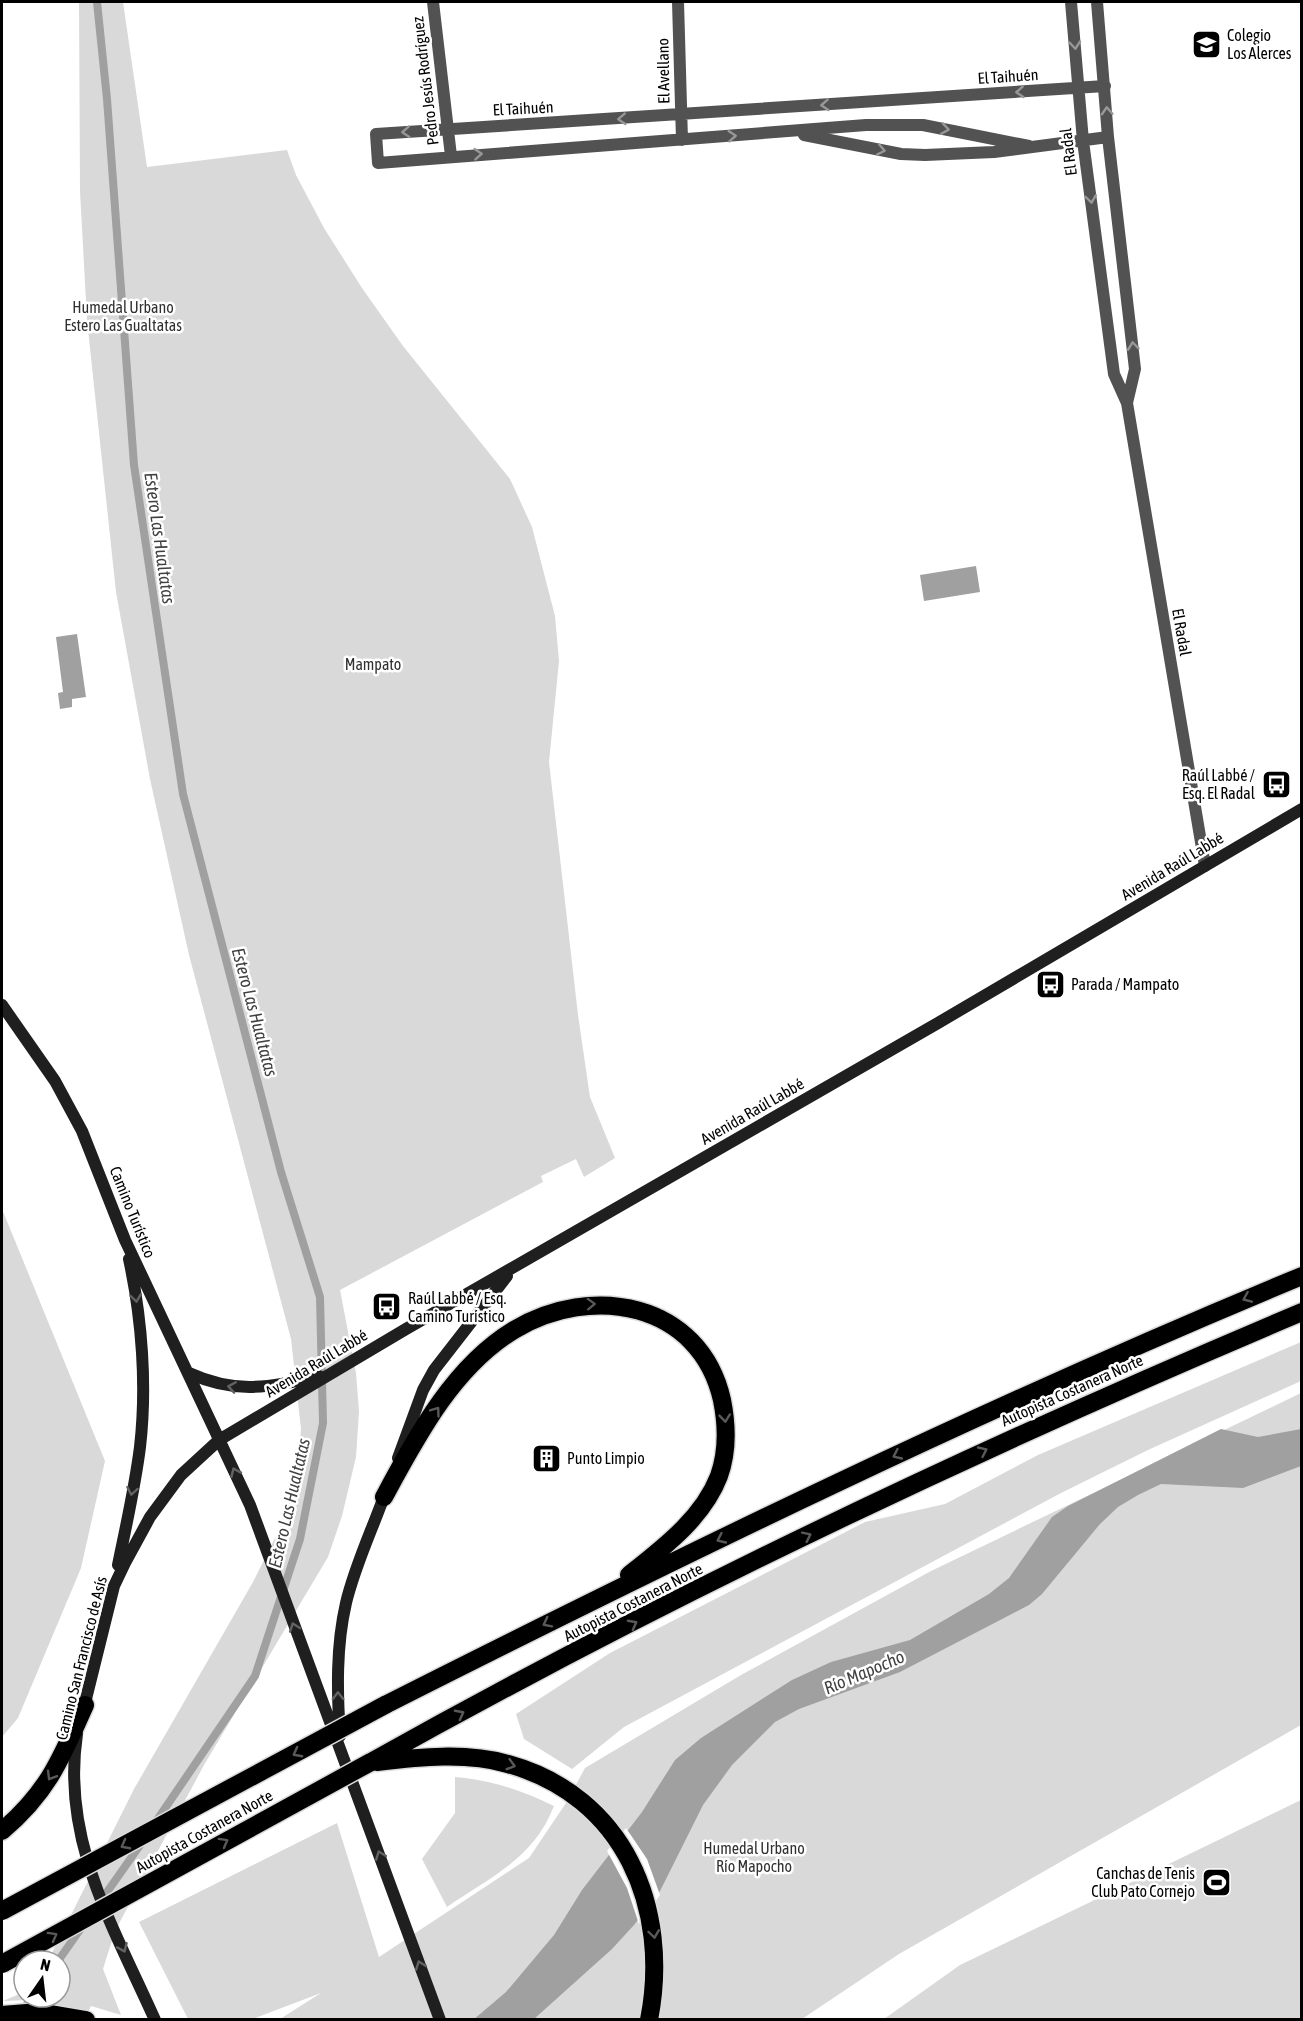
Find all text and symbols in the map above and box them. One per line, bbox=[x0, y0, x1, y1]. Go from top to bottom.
street label: Pedro Jesús Rodríguez bbox=[408, 15, 443, 146]
place label: Colegio Los Alerces bbox=[1227, 26, 1292, 62]
school or university icon: Colegio Los Alerces bbox=[1190, 28, 1222, 60]
street label: El Avellano bbox=[653, 38, 673, 104]
one-way arrow bbox=[1068, 40, 1081, 49]
street label: El Taihuén bbox=[977, 65, 1039, 87]
one-way arrow bbox=[1015, 85, 1024, 98]
street label: El Taihuén bbox=[492, 97, 554, 119]
one-way arrow bbox=[821, 99, 830, 112]
one-way arrow bbox=[1100, 107, 1113, 116]
one-way arrow bbox=[618, 112, 627, 125]
one-way arrow bbox=[941, 122, 950, 134]
one-way arrow bbox=[402, 125, 411, 138]
street label: El Radal bbox=[1056, 126, 1080, 177]
one-way arrow bbox=[727, 130, 737, 143]
one-way arrow bbox=[876, 143, 886, 156]
one-way arrow bbox=[473, 148, 482, 161]
one-way arrow bbox=[1084, 194, 1096, 203]
park label: Humedal Urbano Estero Las Gualtatas bbox=[64, 298, 182, 334]
one-way arrow bbox=[1127, 341, 1139, 350]
water label: Estero Las Hualtatas bbox=[140, 471, 180, 605]
street label: El Radal bbox=[1169, 607, 1195, 658]
park label: Mampato bbox=[345, 655, 401, 674]
place label: Raúl Labbé / Esq. El Radal bbox=[1182, 766, 1256, 803]
bus stop icon: Raúl Labbé / Esq. El Radal bbox=[1260, 768, 1292, 800]
street label: Avenida Raúl Labbé bbox=[1118, 828, 1226, 904]
water label: Estero Las Hualtatas bbox=[228, 945, 282, 1079]
bus stop icon: Parada / Mampato bbox=[1034, 968, 1066, 1000]
place label: Parada / Mampato bbox=[1071, 975, 1179, 994]
street label: Avenida Raúl Labbé bbox=[697, 1074, 807, 1148]
street label: Camino Turístico bbox=[106, 1164, 160, 1260]
place label: Raúl Labbé / Esq. Camino Turístico bbox=[408, 1289, 507, 1325]
bus stop icon: Raúl Labbé / Esq. Camino Turístico bbox=[371, 1291, 403, 1323]
one-way arrow bbox=[1243, 1291, 1254, 1303]
one-way arrow bbox=[129, 1293, 141, 1302]
one-way arrow bbox=[586, 1298, 595, 1311]
street label: Avenida Raúl Labbé bbox=[262, 1325, 370, 1401]
street label: Autopista Costanera Norte bbox=[998, 1351, 1146, 1430]
one-way arrow bbox=[227, 1381, 236, 1393]
one-way arrow bbox=[429, 1406, 440, 1417]
one-way arrow bbox=[718, 1413, 730, 1423]
water label: Estero Las Hualtatas bbox=[264, 1436, 314, 1570]
building icon: Punto Limpio bbox=[530, 1442, 562, 1474]
one-way arrow bbox=[892, 1447, 903, 1459]
one-way arrow bbox=[976, 1447, 987, 1459]
place label: Punto Limpio bbox=[567, 1449, 645, 1468]
one-way arrow bbox=[230, 1468, 242, 1479]
one-way arrow bbox=[126, 1486, 139, 1496]
one-way arrow bbox=[801, 1531, 812, 1543]
one-way arrow bbox=[717, 1532, 728, 1544]
street label: Autopista Costanera Norte bbox=[561, 1559, 706, 1646]
street label: Camino San Francisco de Asís bbox=[52, 1574, 110, 1742]
one-way arrow bbox=[542, 1616, 553, 1628]
one-way arrow bbox=[627, 1620, 637, 1631]
one-way arrow bbox=[289, 1622, 302, 1633]
water label: Río Mapocho bbox=[821, 1646, 907, 1698]
one-way arrow bbox=[332, 1692, 345, 1701]
one-way arrow bbox=[454, 1710, 464, 1721]
one-way arrow bbox=[292, 1746, 303, 1757]
one-way arrow bbox=[505, 1758, 516, 1770]
one-way arrow bbox=[47, 1770, 59, 1780]
street label: Autopista Costanera Norte bbox=[133, 1786, 276, 1877]
one-way arrow bbox=[120, 1838, 131, 1849]
one-way arrow bbox=[218, 1838, 228, 1849]
park label: Humedal Urbano Río Mapocho bbox=[703, 1839, 805, 1876]
one-way arrow bbox=[374, 1850, 387, 1861]
place label: Canchas de Tenis Club Pato Cornejo bbox=[1091, 1864, 1195, 1901]
sports icon: Canchas de Tenis Club Pato Cornejo bbox=[1200, 1866, 1232, 1898]
one-way arrow bbox=[647, 1929, 659, 1938]
one-way arrow bbox=[47, 1932, 57, 1943]
one-way arrow bbox=[116, 1942, 128, 1953]
north arrow bbox=[12, 1949, 72, 2009]
text: N bbox=[39, 1955, 52, 1974]
one-way arrow bbox=[415, 1960, 428, 1971]

